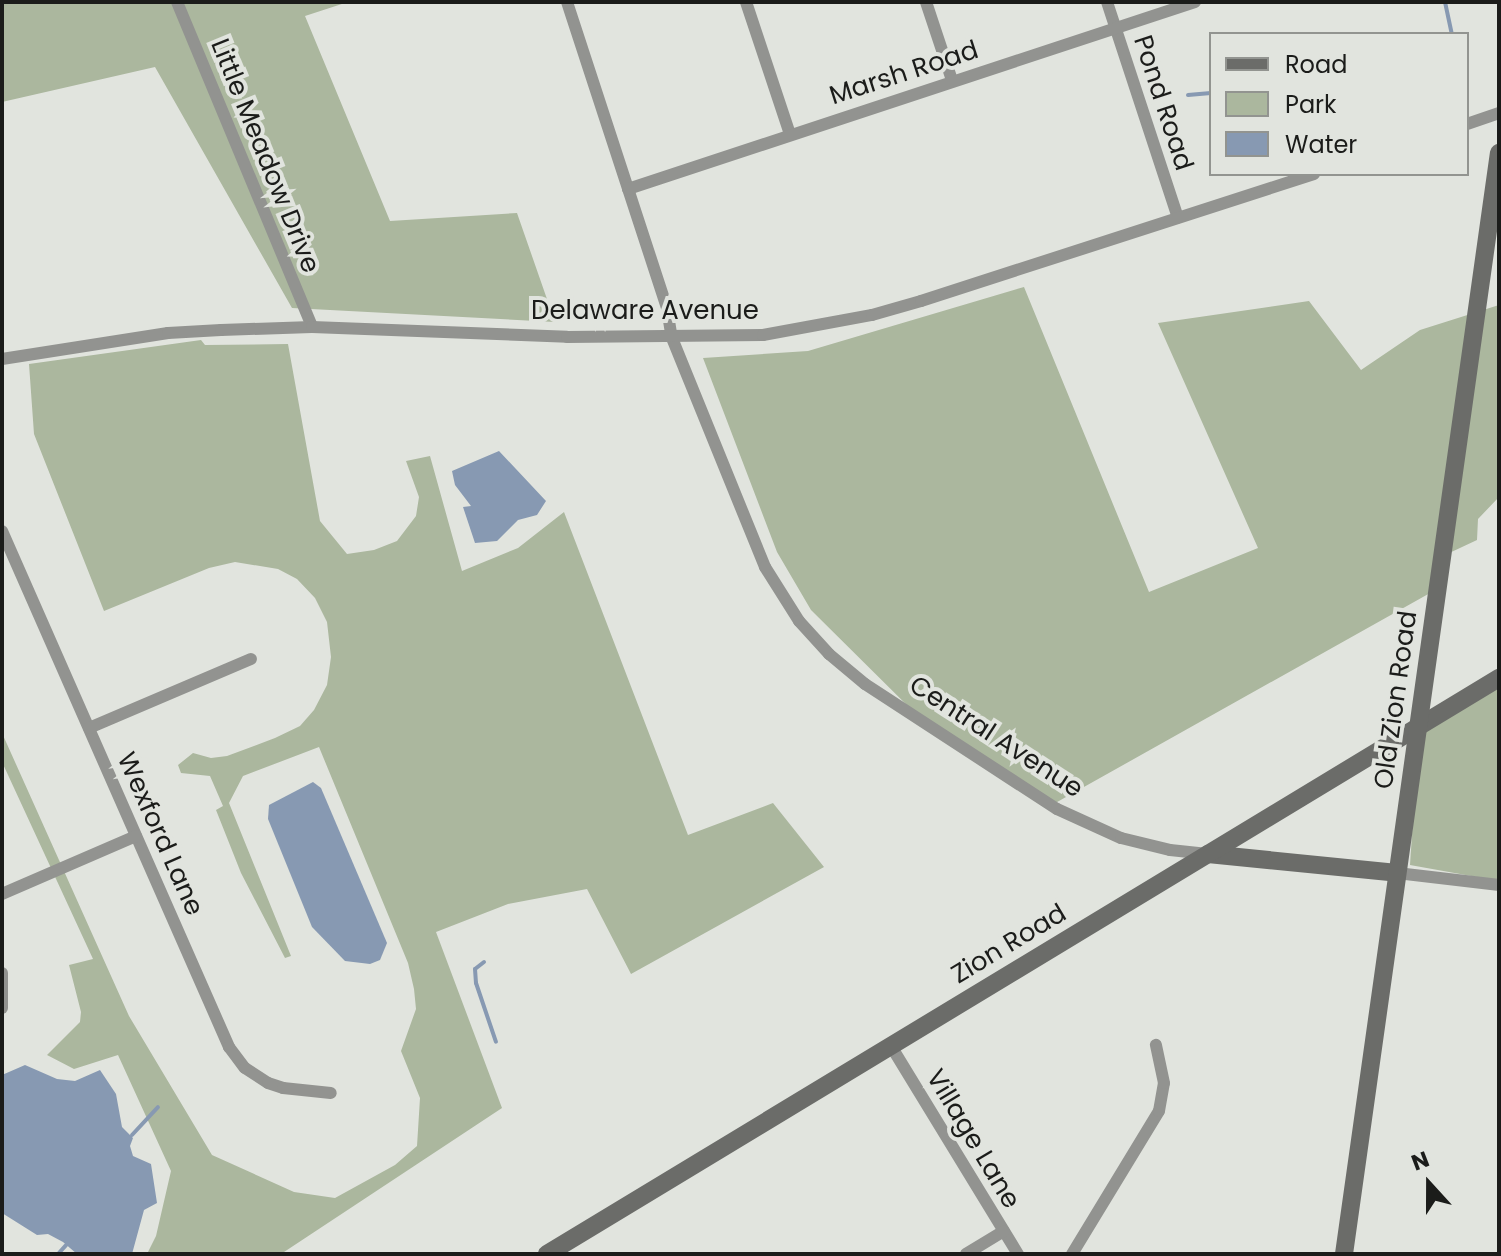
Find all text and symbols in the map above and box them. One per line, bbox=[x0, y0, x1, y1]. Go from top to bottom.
street label: Pond Road bbox=[1126, 31, 1200, 175]
legend bbox=[1209, 32, 1469, 176]
street label: Little Meadow Drive bbox=[204, 34, 326, 278]
street label: Marsh Road bbox=[826, 34, 982, 112]
text: Road bbox=[1285, 48, 1347, 81]
text: Park bbox=[1285, 88, 1336, 121]
text: Water bbox=[1285, 128, 1357, 161]
street label: Delaware Avenue bbox=[531, 295, 759, 327]
street label: Old Zion Road bbox=[1368, 609, 1424, 791]
street label: Central Avenue bbox=[903, 669, 1089, 805]
street label: Wexford Lane bbox=[110, 748, 210, 920]
street label: Zion Road bbox=[946, 898, 1072, 990]
street label: Village Lane bbox=[919, 1064, 1027, 1214]
north arrow bbox=[1389, 1144, 1469, 1224]
text: N bbox=[1407, 1144, 1433, 1179]

